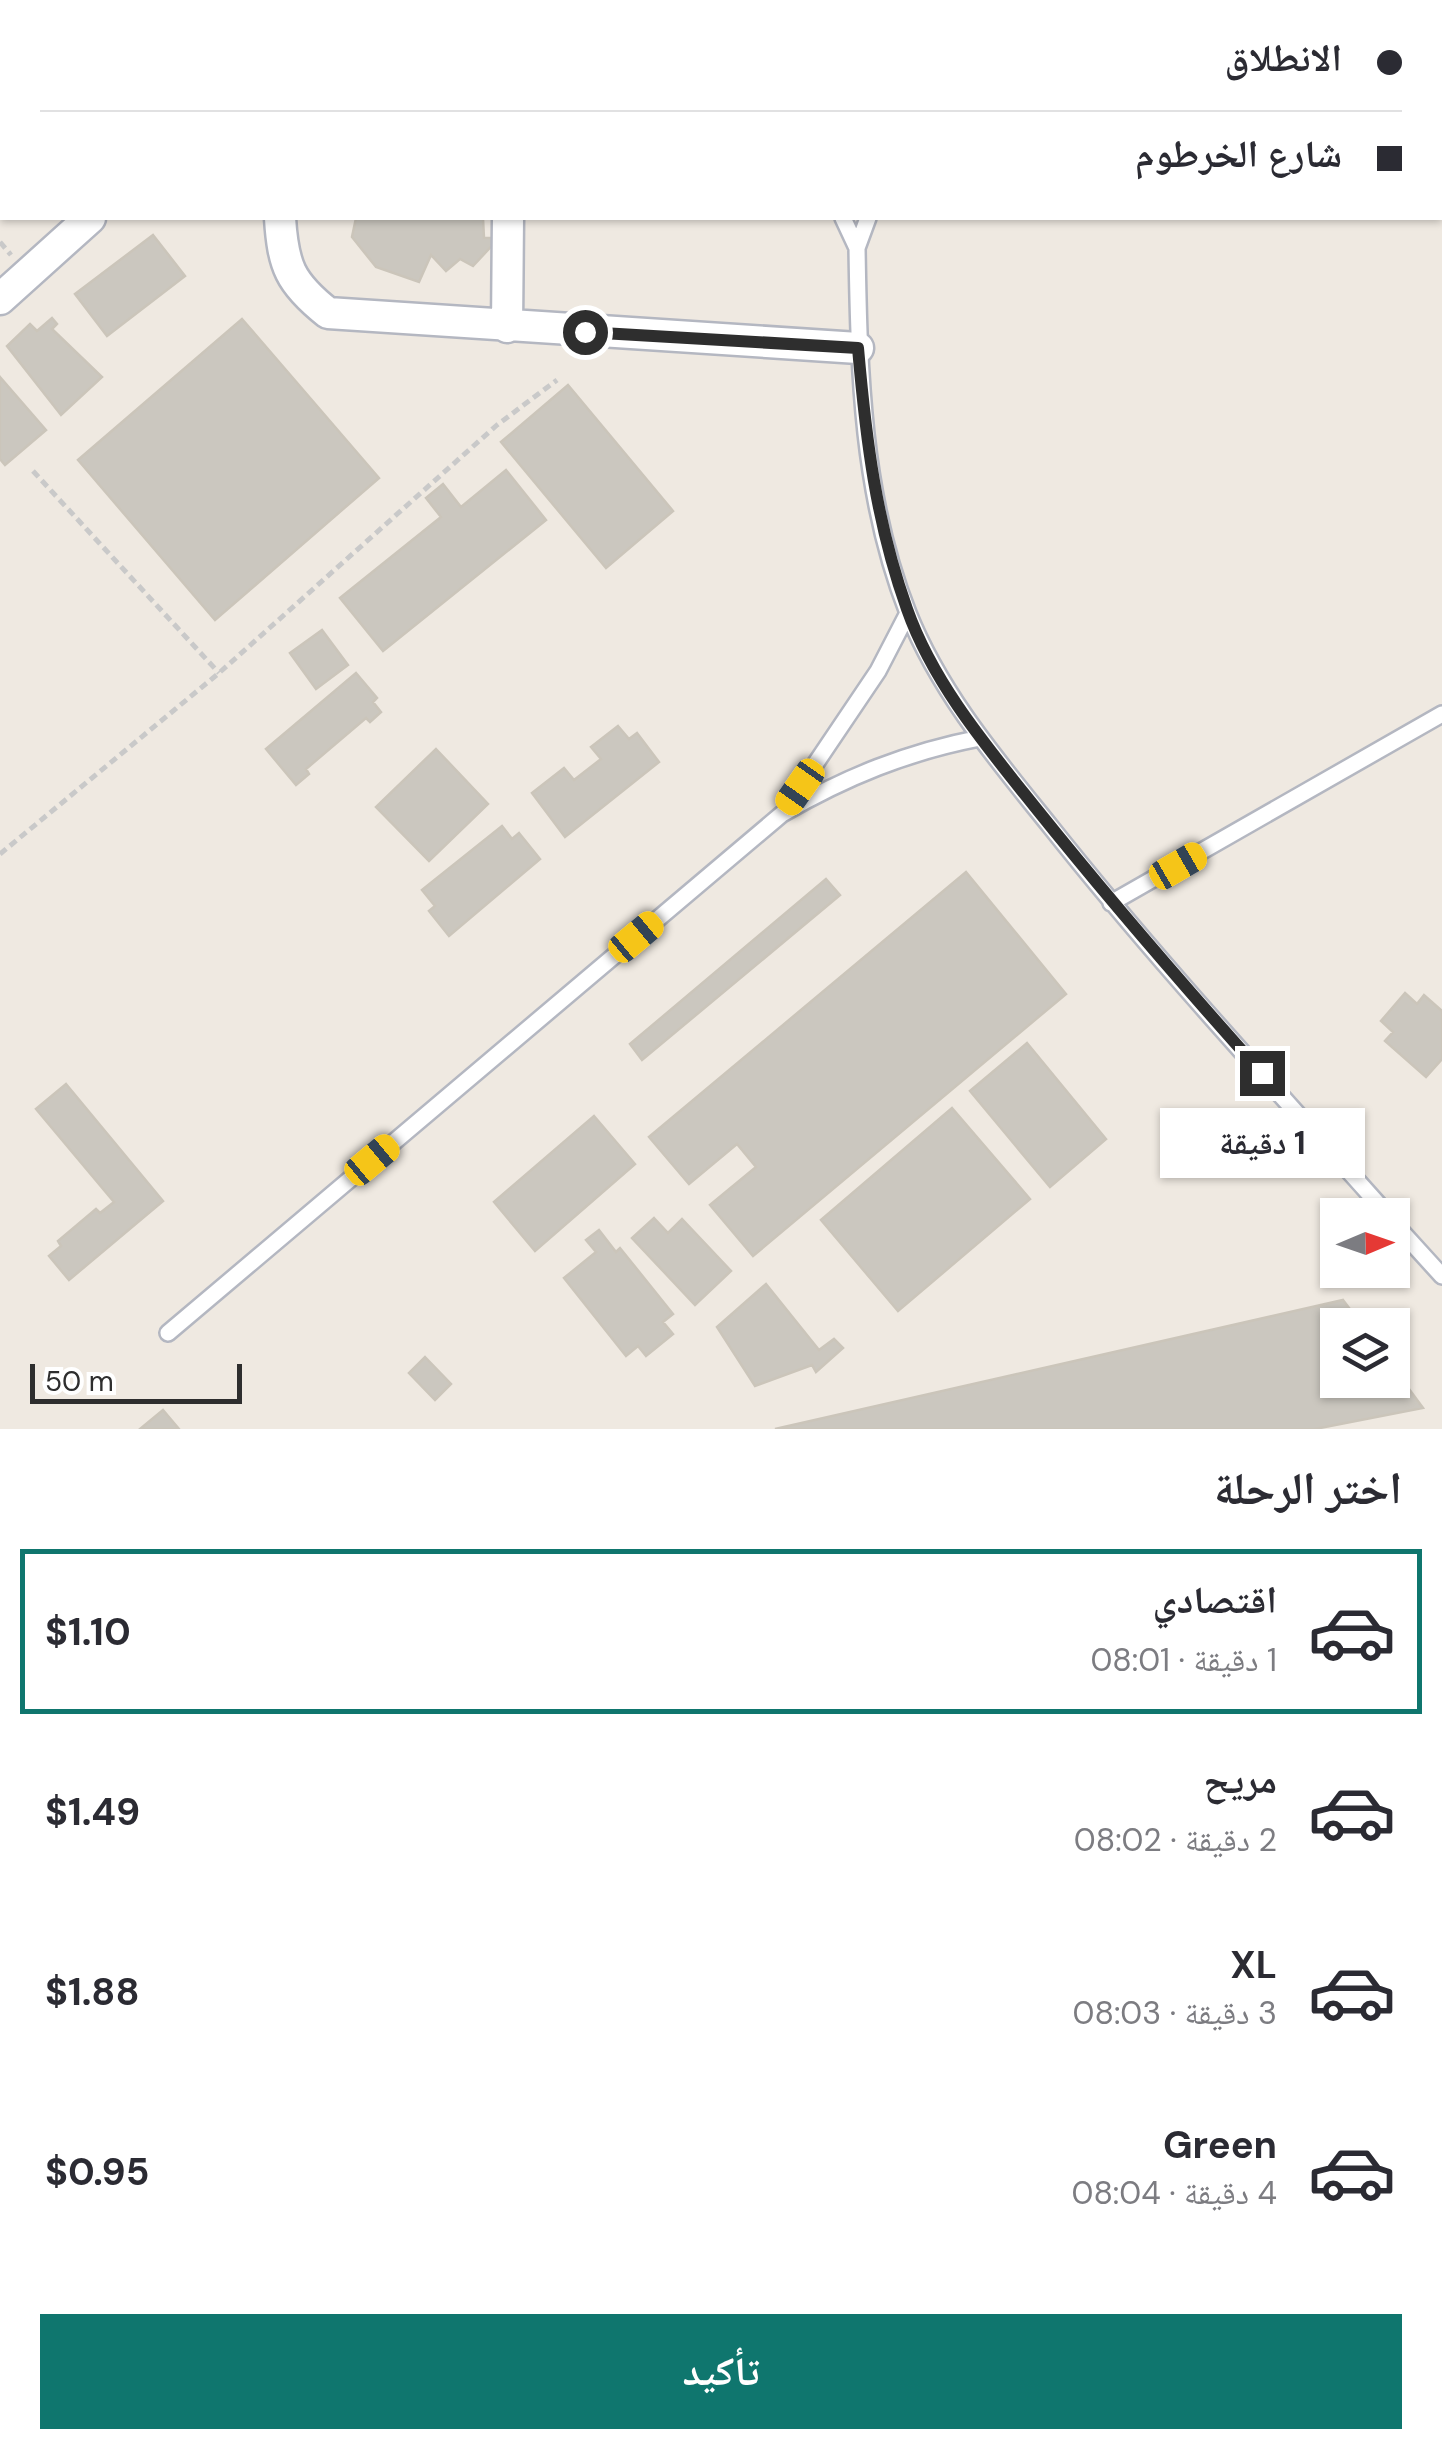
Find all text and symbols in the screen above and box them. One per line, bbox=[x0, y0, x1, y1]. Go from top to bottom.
text: الانطلاق bbox=[1224, 33, 1342, 83]
text: شارع الخرطوم bbox=[1135, 129, 1342, 179]
route start bbox=[563, 310, 608, 355]
car bbox=[771, 754, 829, 820]
car bbox=[1145, 838, 1211, 894]
car bbox=[603, 906, 669, 968]
route end bbox=[1240, 1051, 1285, 1096]
callout: 1 دقيقة bbox=[1160, 1108, 1364, 1178]
text: 1 دقيقة bbox=[1219, 1122, 1306, 1164]
car bbox=[339, 1129, 405, 1191]
north arrow bbox=[1320, 1198, 1410, 1288]
map controls bbox=[1320, 1198, 1410, 1398]
button: layers bbox=[1320, 1308, 1410, 1398]
scale bar bbox=[30, 1359, 242, 1404]
text: 50 m bbox=[45, 1363, 114, 1400]
text: اختر الرحلة bbox=[1214, 1459, 1402, 1518]
text: اقتصادي bbox=[1153, 1575, 1277, 1625]
icon: car bbox=[1307, 1587, 1397, 1677]
text: $1.10 bbox=[45, 1607, 131, 1657]
text: 1 دقيقة · 08:01 bbox=[1090, 1639, 1277, 1681]
text: مريح bbox=[1203, 1755, 1277, 1805]
icon: car bbox=[1307, 1767, 1397, 1857]
text: $1.49 bbox=[45, 1787, 140, 1837]
text: 2 دقيقة · 08:02 bbox=[1074, 1819, 1277, 1861]
text: XL bbox=[1230, 1940, 1277, 1990]
icon: car bbox=[1307, 1947, 1397, 2037]
text: $1.88 bbox=[45, 1967, 139, 2017]
text: 3 دقيقة · 08:03 bbox=[1073, 1992, 1277, 2034]
text: Green bbox=[1163, 2120, 1277, 2170]
icon: car bbox=[1307, 2127, 1397, 2217]
text: $0.95 bbox=[45, 2147, 149, 2197]
text: 4 دقيقة · 08:04 bbox=[1072, 2172, 1277, 2214]
button: تأكيد bbox=[40, 2314, 1402, 2429]

